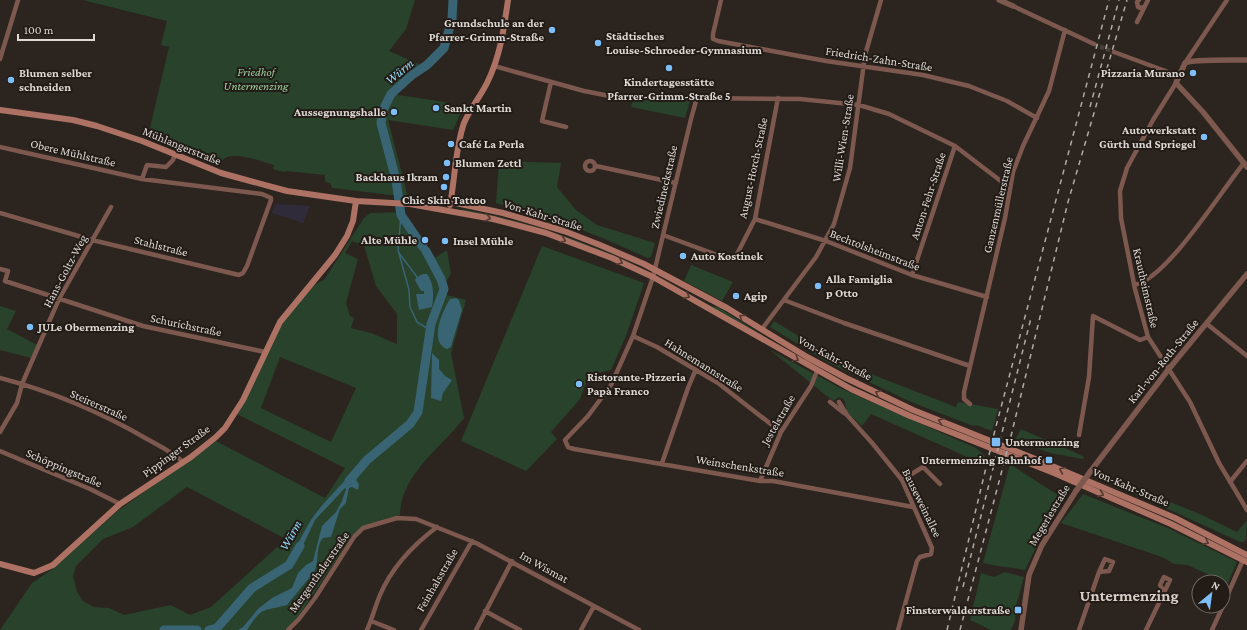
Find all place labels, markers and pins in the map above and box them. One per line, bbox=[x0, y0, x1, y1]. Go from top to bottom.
place label: Grundschule an der Pfarrer-Grimm-Straße bbox=[429, 16, 544, 44]
marker: Grundschule an der Pfarrer-Grimm-Straße bbox=[547, 25, 557, 35]
place label: Städtisches Louise-Schroeder-Gymnasium bbox=[606, 29, 763, 57]
marker: Städtisches Louise-Schroeder-Gymnasium bbox=[593, 38, 603, 48]
marker: Kindertagesstätte Pfarrer-Grimm-Straße 5 bbox=[664, 63, 674, 73]
place label: Blumen selber schneiden bbox=[19, 66, 92, 94]
place label: Pizzaria Murano bbox=[1101, 66, 1185, 80]
marker: Pizzaria Murano bbox=[1188, 68, 1198, 78]
marker: Blumen selber schneiden bbox=[6, 75, 16, 85]
place label: Kindertagesstätte Pfarrer-Grimm-Straße 5 bbox=[607, 75, 731, 103]
place label: Sankt Martin bbox=[444, 101, 512, 115]
marker: Sankt Martin bbox=[431, 103, 441, 113]
place label: Aussegnungshalle bbox=[293, 105, 386, 119]
marker: Aussegnungshalle bbox=[389, 107, 399, 117]
place label: Autowerkstatt Gürth und Spriegel bbox=[1099, 123, 1197, 151]
marker: Autowerkstatt Gürth und Spriegel bbox=[1199, 132, 1209, 142]
place label: Café La Perla bbox=[459, 137, 525, 151]
marker: Café La Perla bbox=[446, 139, 456, 149]
place label: Blumen Zettl bbox=[455, 156, 522, 170]
marker: Blumen Zettl bbox=[442, 158, 452, 168]
place label: Backhaus Ikram bbox=[355, 170, 439, 184]
marker: Backhaus Ikram bbox=[441, 172, 451, 182]
marker: Chic Skin Tattoo bbox=[439, 182, 449, 192]
place label: Chic Skin Tattoo bbox=[402, 193, 486, 207]
place label: Alte Mühle bbox=[360, 233, 417, 247]
place label: Insel Mühle bbox=[453, 234, 514, 248]
marker: Alte Mühle bbox=[420, 235, 430, 245]
marker: Insel Mühle bbox=[440, 236, 450, 246]
place label: Auto Kostinek bbox=[690, 249, 763, 263]
marker: Auto Kostinek bbox=[678, 251, 688, 261]
place label: Alla Famiglia p Otto bbox=[825, 272, 893, 300]
marker: Alla Famiglia p Otto bbox=[813, 281, 823, 291]
place label: Agip bbox=[743, 289, 768, 303]
marker: Agip bbox=[731, 291, 741, 301]
place label: JULe Obermenzing bbox=[36, 320, 134, 334]
marker: JULe Obermenzing bbox=[25, 322, 35, 332]
place label: Ristorante-Pizzeria Papà Franco bbox=[587, 370, 686, 398]
marker: Ristorante-Pizzeria Papà Franco bbox=[574, 379, 584, 389]
place label: Untermenzing bbox=[1005, 435, 1079, 449]
marker: Untermenzing bbox=[990, 436, 1002, 448]
place label: Untermenzing Bahnhof bbox=[921, 453, 1042, 467]
marker: Untermenzing Bahnhof bbox=[1044, 455, 1054, 465]
place label: Finsterwalderstraße bbox=[906, 603, 1010, 617]
marker: Finsterwalderstraße bbox=[1013, 605, 1023, 615]

